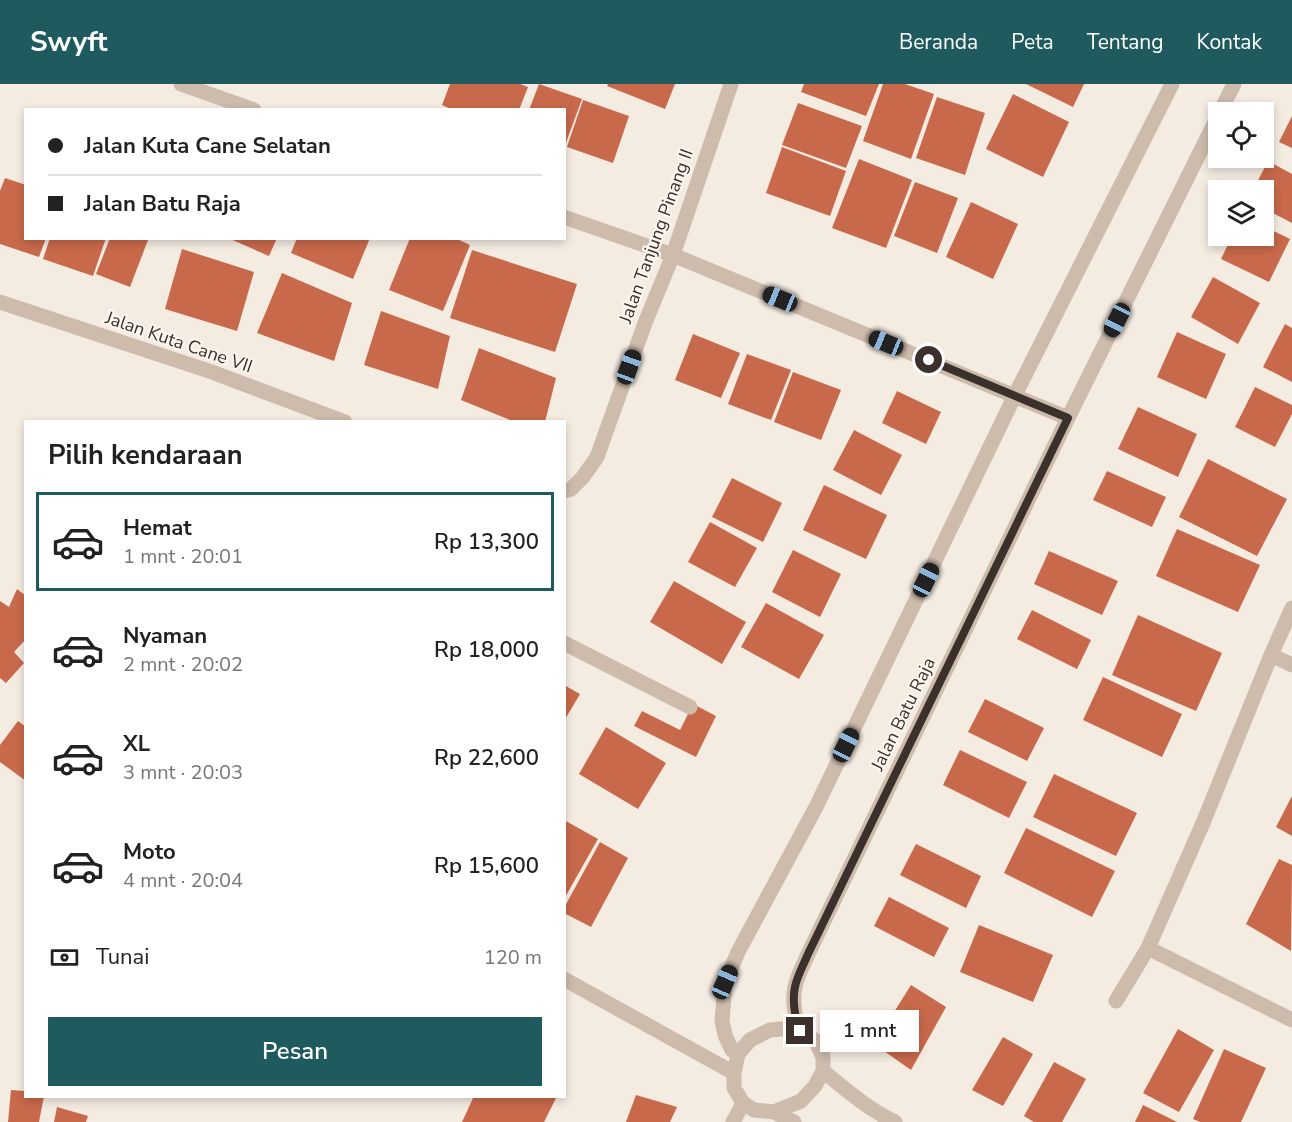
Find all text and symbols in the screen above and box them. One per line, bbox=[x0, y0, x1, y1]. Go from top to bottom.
text: Swyft bbox=[30, 23, 108, 61]
text: Beranda bbox=[899, 28, 978, 56]
text: Peta bbox=[1011, 28, 1054, 56]
text: Tentang bbox=[1087, 28, 1164, 56]
text: Kontak bbox=[1197, 28, 1262, 56]
map controls bbox=[1208, 102, 1274, 246]
button: locate bbox=[1208, 102, 1274, 168]
text: Jalan Kuta Cane Selatan bbox=[84, 131, 331, 161]
street label: Jalan Tanjung Pinang II bbox=[613, 145, 699, 328]
button: layers bbox=[1208, 180, 1274, 246]
text: Jalan Batu Raja bbox=[84, 189, 241, 219]
car bbox=[760, 284, 800, 314]
car bbox=[1101, 300, 1133, 340]
street label: Jalan Kuta Cane VII bbox=[101, 305, 256, 378]
car bbox=[866, 328, 906, 358]
route start bbox=[915, 346, 942, 373]
car bbox=[614, 347, 644, 387]
text: Pilih kendaraan bbox=[48, 437, 242, 474]
text: Hemat bbox=[123, 513, 192, 543]
icon: car bbox=[51, 515, 105, 569]
text: Rp 13,300 bbox=[434, 527, 539, 557]
text: 1 mnt · 20:01 bbox=[123, 543, 243, 570]
car bbox=[910, 560, 942, 600]
text: Nyaman bbox=[123, 621, 207, 651]
icon: car bbox=[51, 623, 105, 677]
text: Rp 18,000 bbox=[434, 635, 539, 665]
text: 2 mnt · 20:02 bbox=[123, 651, 243, 678]
street label: Jalan Batu Raja bbox=[865, 653, 941, 776]
car bbox=[830, 725, 862, 765]
text: XL bbox=[123, 729, 150, 759]
icon: car bbox=[51, 731, 105, 785]
text: Rp 22,600 bbox=[434, 743, 539, 773]
text: 3 mnt · 20:03 bbox=[123, 759, 243, 786]
text: Moto bbox=[123, 837, 176, 867]
icon: car bbox=[51, 839, 105, 893]
text: Rp 15,600 bbox=[434, 851, 539, 881]
text: 4 mnt · 20:04 bbox=[123, 867, 243, 894]
icon: cash bbox=[48, 941, 81, 974]
text: Tunai bbox=[96, 942, 149, 972]
text: 120 m bbox=[484, 944, 542, 971]
car bbox=[709, 962, 741, 1002]
callout: 1 mnt bbox=[821, 1010, 920, 1052]
button: Pesan bbox=[48, 1017, 542, 1086]
route end bbox=[786, 1017, 813, 1044]
text: 1 mnt bbox=[843, 1017, 896, 1044]

